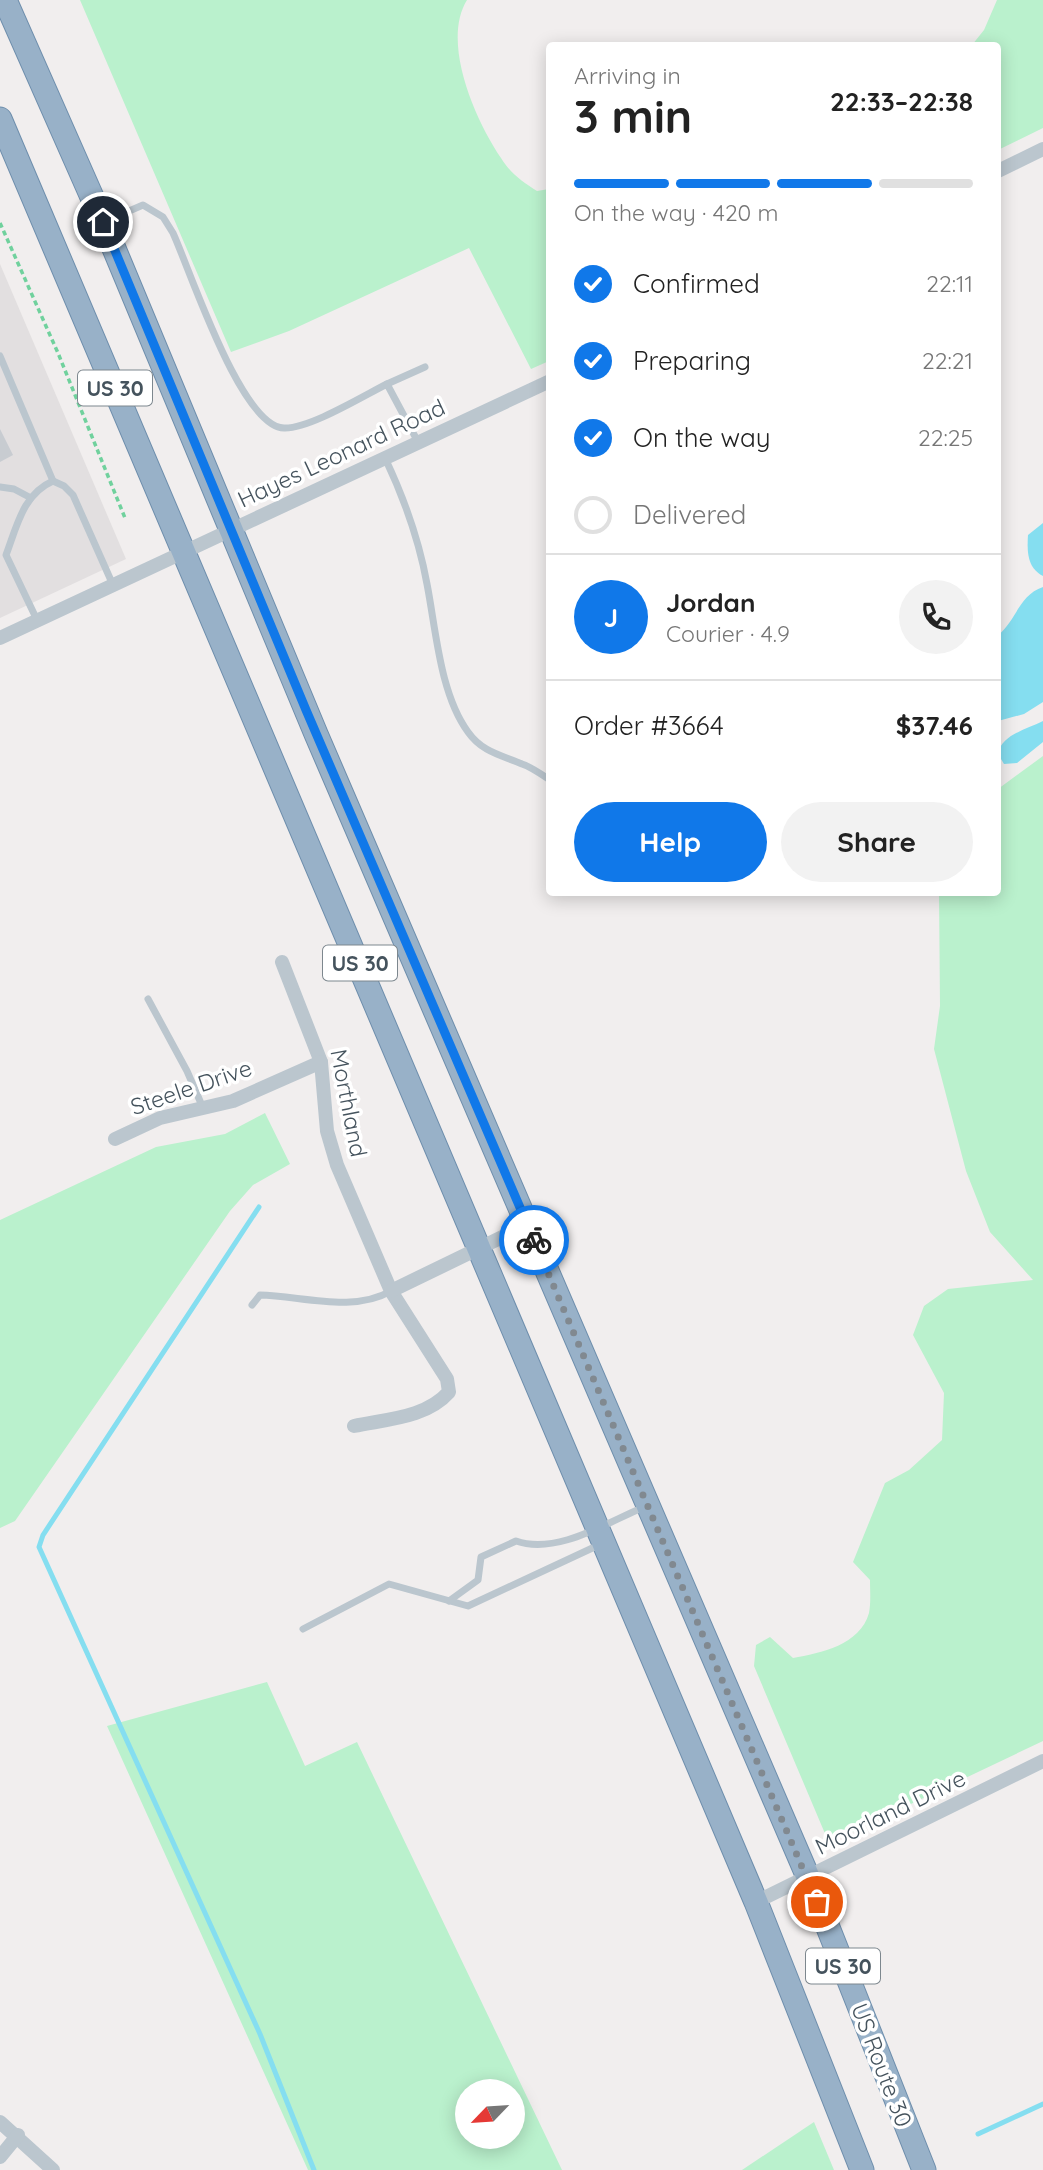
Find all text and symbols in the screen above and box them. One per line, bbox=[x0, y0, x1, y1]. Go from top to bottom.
text: Arriving in bbox=[574, 61, 681, 90]
text: 22:33–22:38 bbox=[830, 85, 973, 118]
text: 3 min bbox=[574, 87, 692, 145]
pin bbox=[73, 192, 133, 252]
text: On the way · 420 m bbox=[574, 198, 779, 227]
icon: home bbox=[84, 203, 122, 241]
icon: check bbox=[574, 265, 612, 303]
text: Confirmed bbox=[633, 267, 760, 300]
text: 22:11 bbox=[926, 269, 973, 298]
icon: check bbox=[574, 342, 612, 380]
text: Preparing bbox=[633, 344, 751, 377]
text: 22:21 bbox=[922, 346, 973, 375]
road number: US 30 bbox=[78, 370, 152, 406]
street label: Hayes Leonard Road bbox=[233, 392, 449, 514]
icon: check bbox=[574, 419, 612, 457]
text: On the way bbox=[633, 421, 771, 454]
text: 22:25 bbox=[918, 423, 973, 452]
text: Delivered bbox=[633, 498, 746, 531]
button: phone bbox=[899, 580, 973, 654]
text: Jordan bbox=[666, 586, 755, 619]
text: J bbox=[604, 601, 618, 634]
text: Courier · 4.9 bbox=[666, 619, 790, 648]
text: Order #3664 bbox=[574, 709, 724, 742]
text: $37.46 bbox=[896, 709, 973, 742]
button: Help bbox=[574, 802, 767, 882]
button: Share bbox=[781, 802, 973, 882]
road number: US 30 bbox=[323, 946, 397, 981]
street label: Morthland bbox=[324, 1047, 374, 1159]
street label: Steele Drive bbox=[127, 1053, 255, 1121]
courier bbox=[499, 1205, 569, 1275]
icon: bike bbox=[515, 1221, 553, 1259]
street label: Moorland Drive bbox=[810, 1763, 970, 1861]
pin bbox=[787, 1872, 847, 1932]
icon: bag bbox=[798, 1883, 836, 1921]
road number: US 30 bbox=[806, 1948, 880, 1983]
street label: US Route 30 bbox=[845, 1999, 919, 2131]
north arrow bbox=[455, 2079, 525, 2149]
map controls bbox=[455, 2079, 525, 2149]

